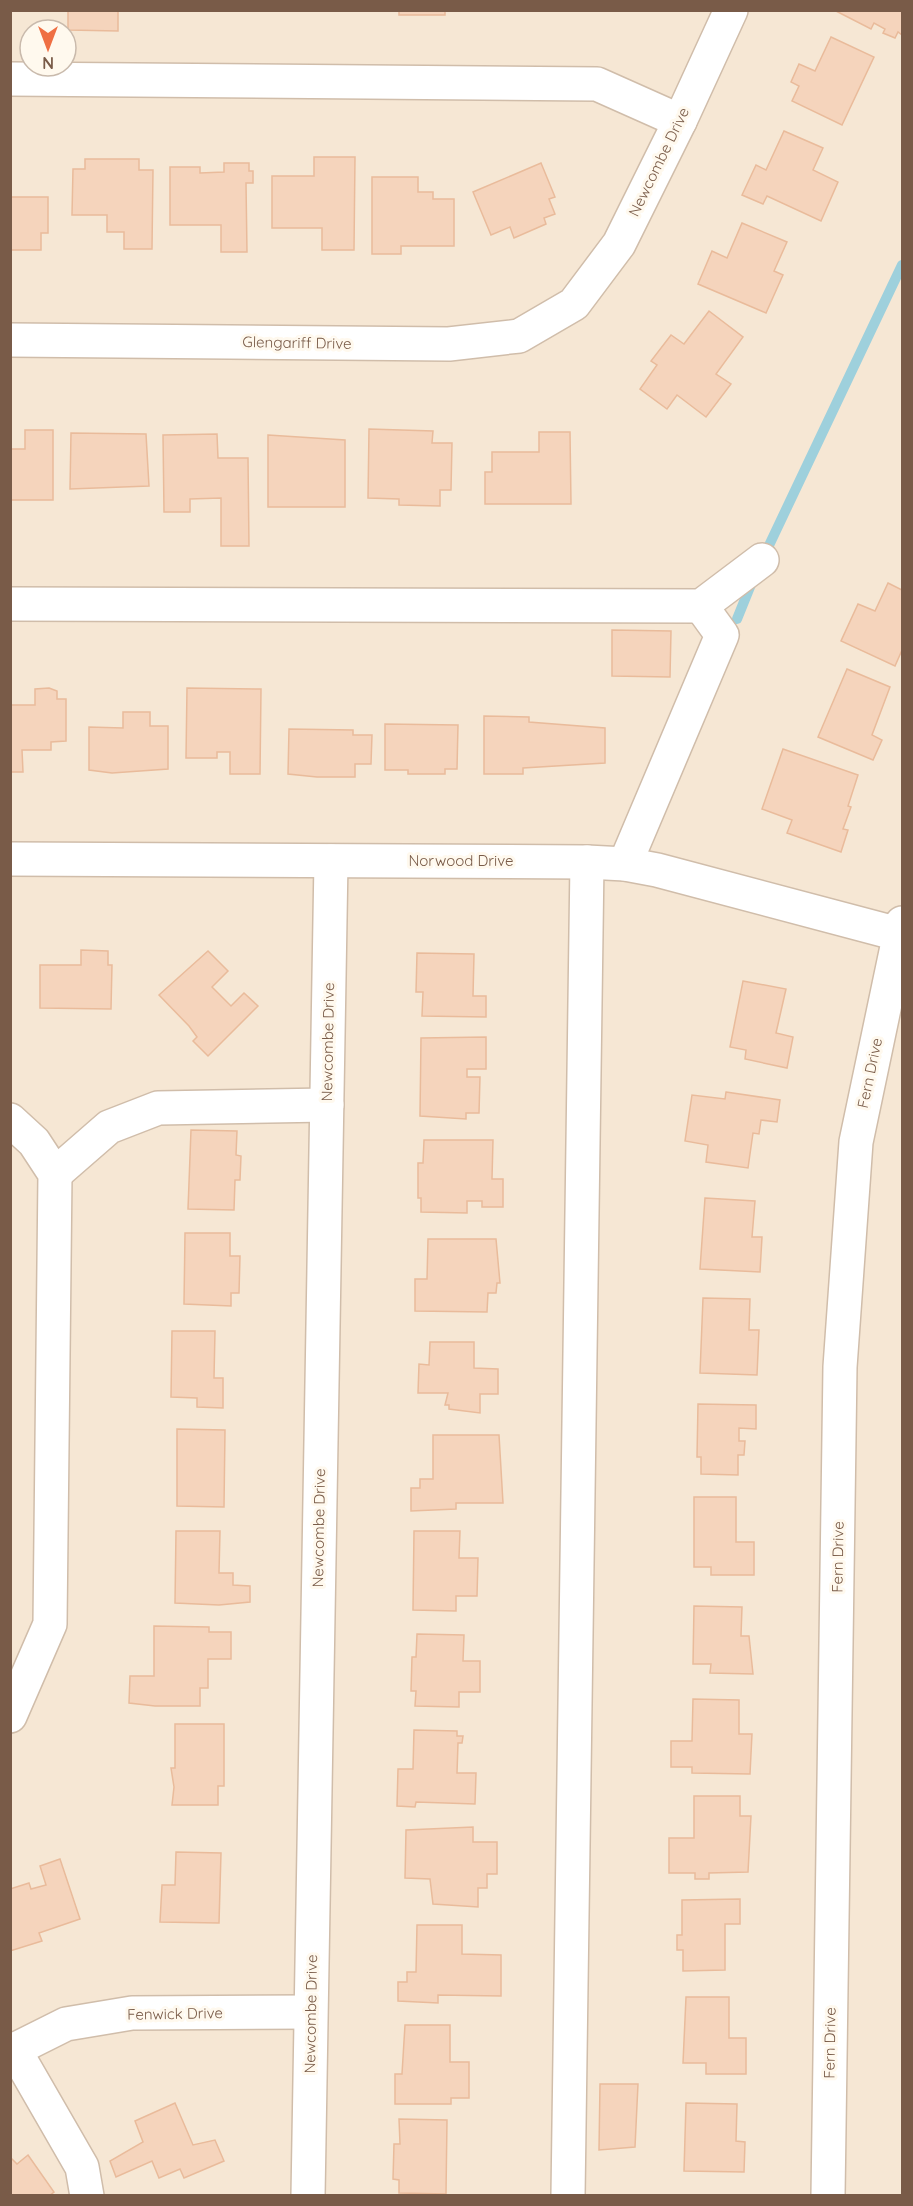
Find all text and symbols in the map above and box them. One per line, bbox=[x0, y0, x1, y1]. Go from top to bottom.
north arrow bbox=[18, 18, 78, 78]
text: N bbox=[42, 53, 54, 73]
street label: Newcombe Drive bbox=[624, 104, 693, 219]
street label: Glengariff Drive bbox=[242, 332, 352, 353]
street label: Norwood Drive bbox=[408, 851, 514, 870]
street label: Newcombe Drive bbox=[317, 982, 338, 1102]
street label: Fern Drive bbox=[853, 1036, 886, 1110]
street label: Newcombe Drive bbox=[308, 1468, 329, 1588]
street label: Fern Drive bbox=[827, 1521, 848, 1593]
street label: Newcombe Drive bbox=[300, 1954, 321, 2074]
street label: Fenwick Drive bbox=[127, 2003, 223, 2024]
street label: Fern Drive bbox=[819, 2007, 840, 2079]

